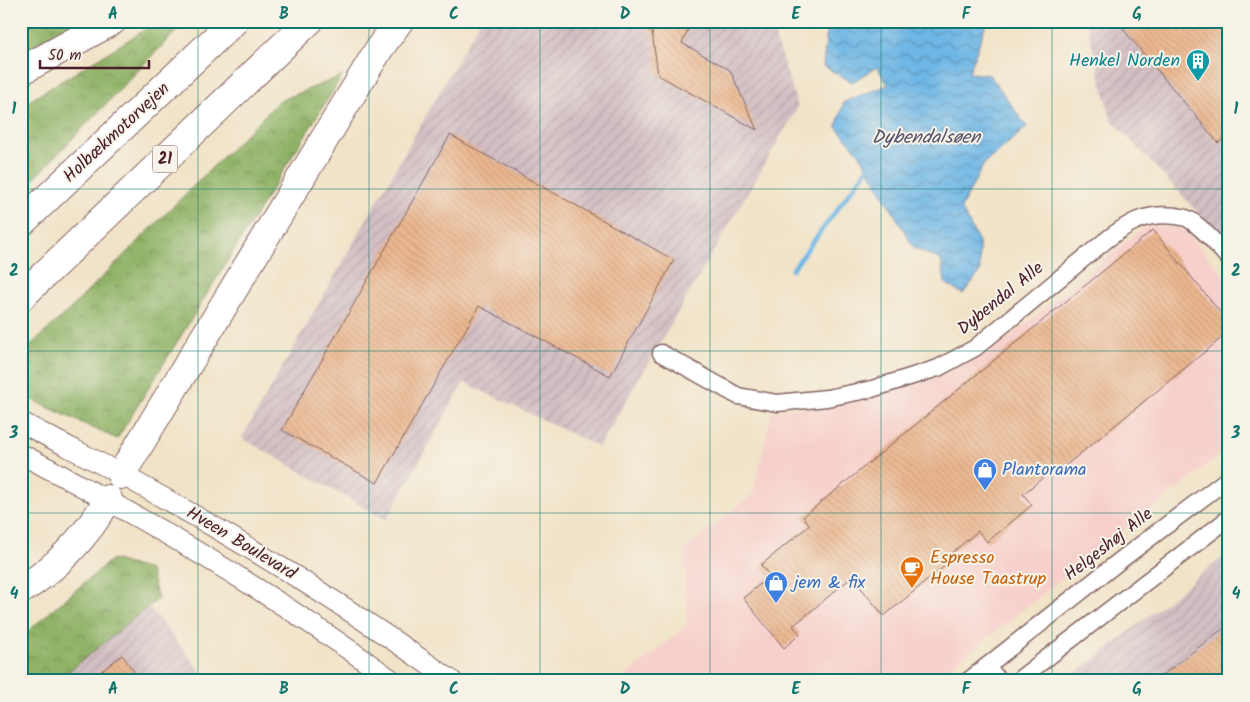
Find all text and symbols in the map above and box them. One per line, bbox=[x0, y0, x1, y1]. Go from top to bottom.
text: A bbox=[108, 2, 118, 27]
text: B bbox=[279, 2, 289, 27]
text: C bbox=[449, 2, 459, 27]
text: D bbox=[620, 2, 631, 27]
text: E bbox=[792, 2, 802, 27]
text: F bbox=[962, 2, 972, 27]
text: G bbox=[1132, 2, 1142, 27]
scale bar bbox=[40, 38, 149, 70]
text: 50 m bbox=[48, 44, 82, 68]
place label: Henkel Norden bbox=[1069, 47, 1180, 76]
building icon: Henkel Norden bbox=[1185, 48, 1211, 82]
street label: Holbækmotorvejen bbox=[57, 76, 177, 190]
text: 1 bbox=[12, 97, 17, 122]
text: 1 bbox=[1234, 97, 1239, 122]
water label: Dybendalsøen bbox=[872, 123, 982, 153]
road number: 21 bbox=[152, 146, 178, 172]
street label: Dybendal Alle bbox=[951, 255, 1051, 343]
text: 2 bbox=[9, 259, 19, 284]
text: 2 bbox=[1231, 259, 1241, 284]
text: 3 bbox=[9, 421, 19, 446]
text: 3 bbox=[1231, 421, 1241, 446]
place label: Plantorama bbox=[1002, 456, 1087, 485]
shop icon: Plantorama bbox=[972, 457, 998, 491]
street label: Hveen Boulevard bbox=[180, 500, 303, 589]
street label: Helgeshøj Alle bbox=[1058, 501, 1160, 589]
place label: Espresso House Taastrup bbox=[930, 544, 1047, 594]
cafe icon: Espresso House Taastrup bbox=[899, 555, 925, 589]
place label: jem & fix bbox=[790, 569, 866, 598]
shop icon: jem & fix bbox=[763, 570, 789, 604]
text: 4 bbox=[10, 582, 19, 607]
text: 4 bbox=[1232, 582, 1241, 607]
text: A bbox=[108, 677, 118, 702]
text: B bbox=[279, 677, 289, 702]
text: C bbox=[449, 677, 459, 702]
text: D bbox=[620, 677, 631, 702]
text: E bbox=[792, 677, 802, 702]
text: F bbox=[962, 677, 972, 702]
text: G bbox=[1132, 677, 1142, 702]

